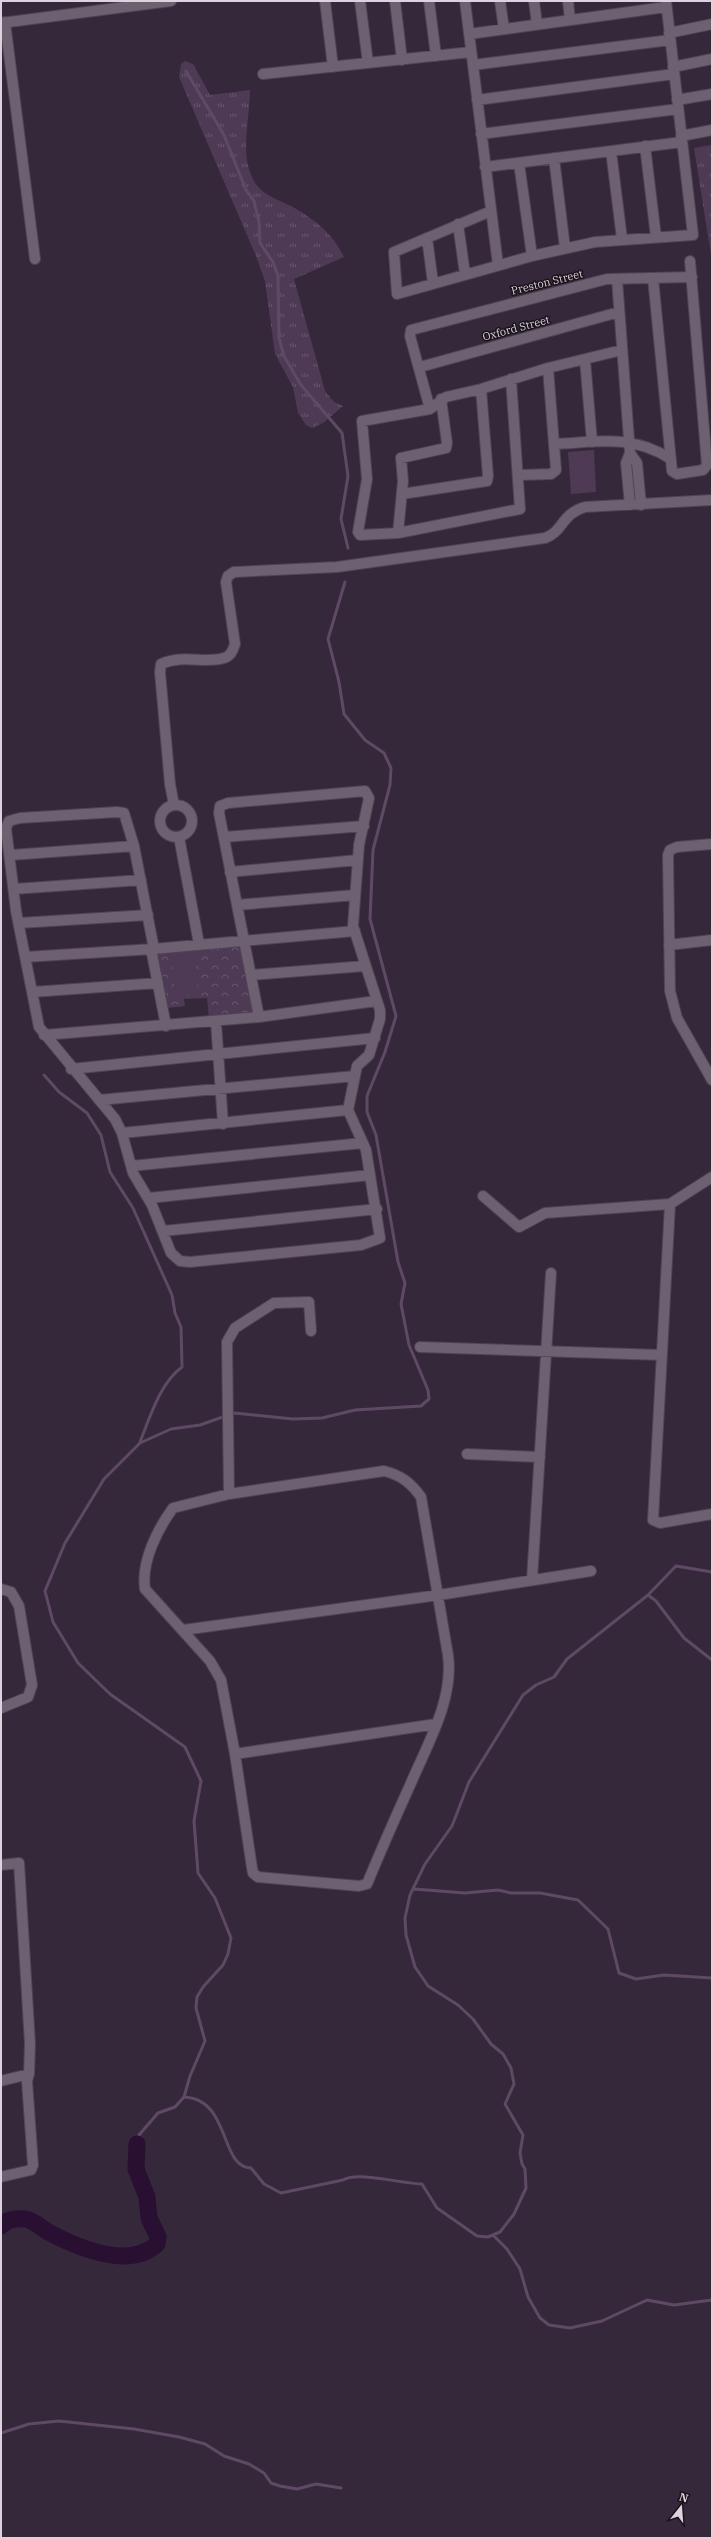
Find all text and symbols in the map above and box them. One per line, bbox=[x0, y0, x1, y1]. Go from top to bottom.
street label: Preston Street bbox=[510, 266, 584, 298]
street label: Oxford Street bbox=[481, 312, 551, 344]
north arrow bbox=[661, 2487, 701, 2527]
text: N bbox=[678, 2489, 690, 2505]

